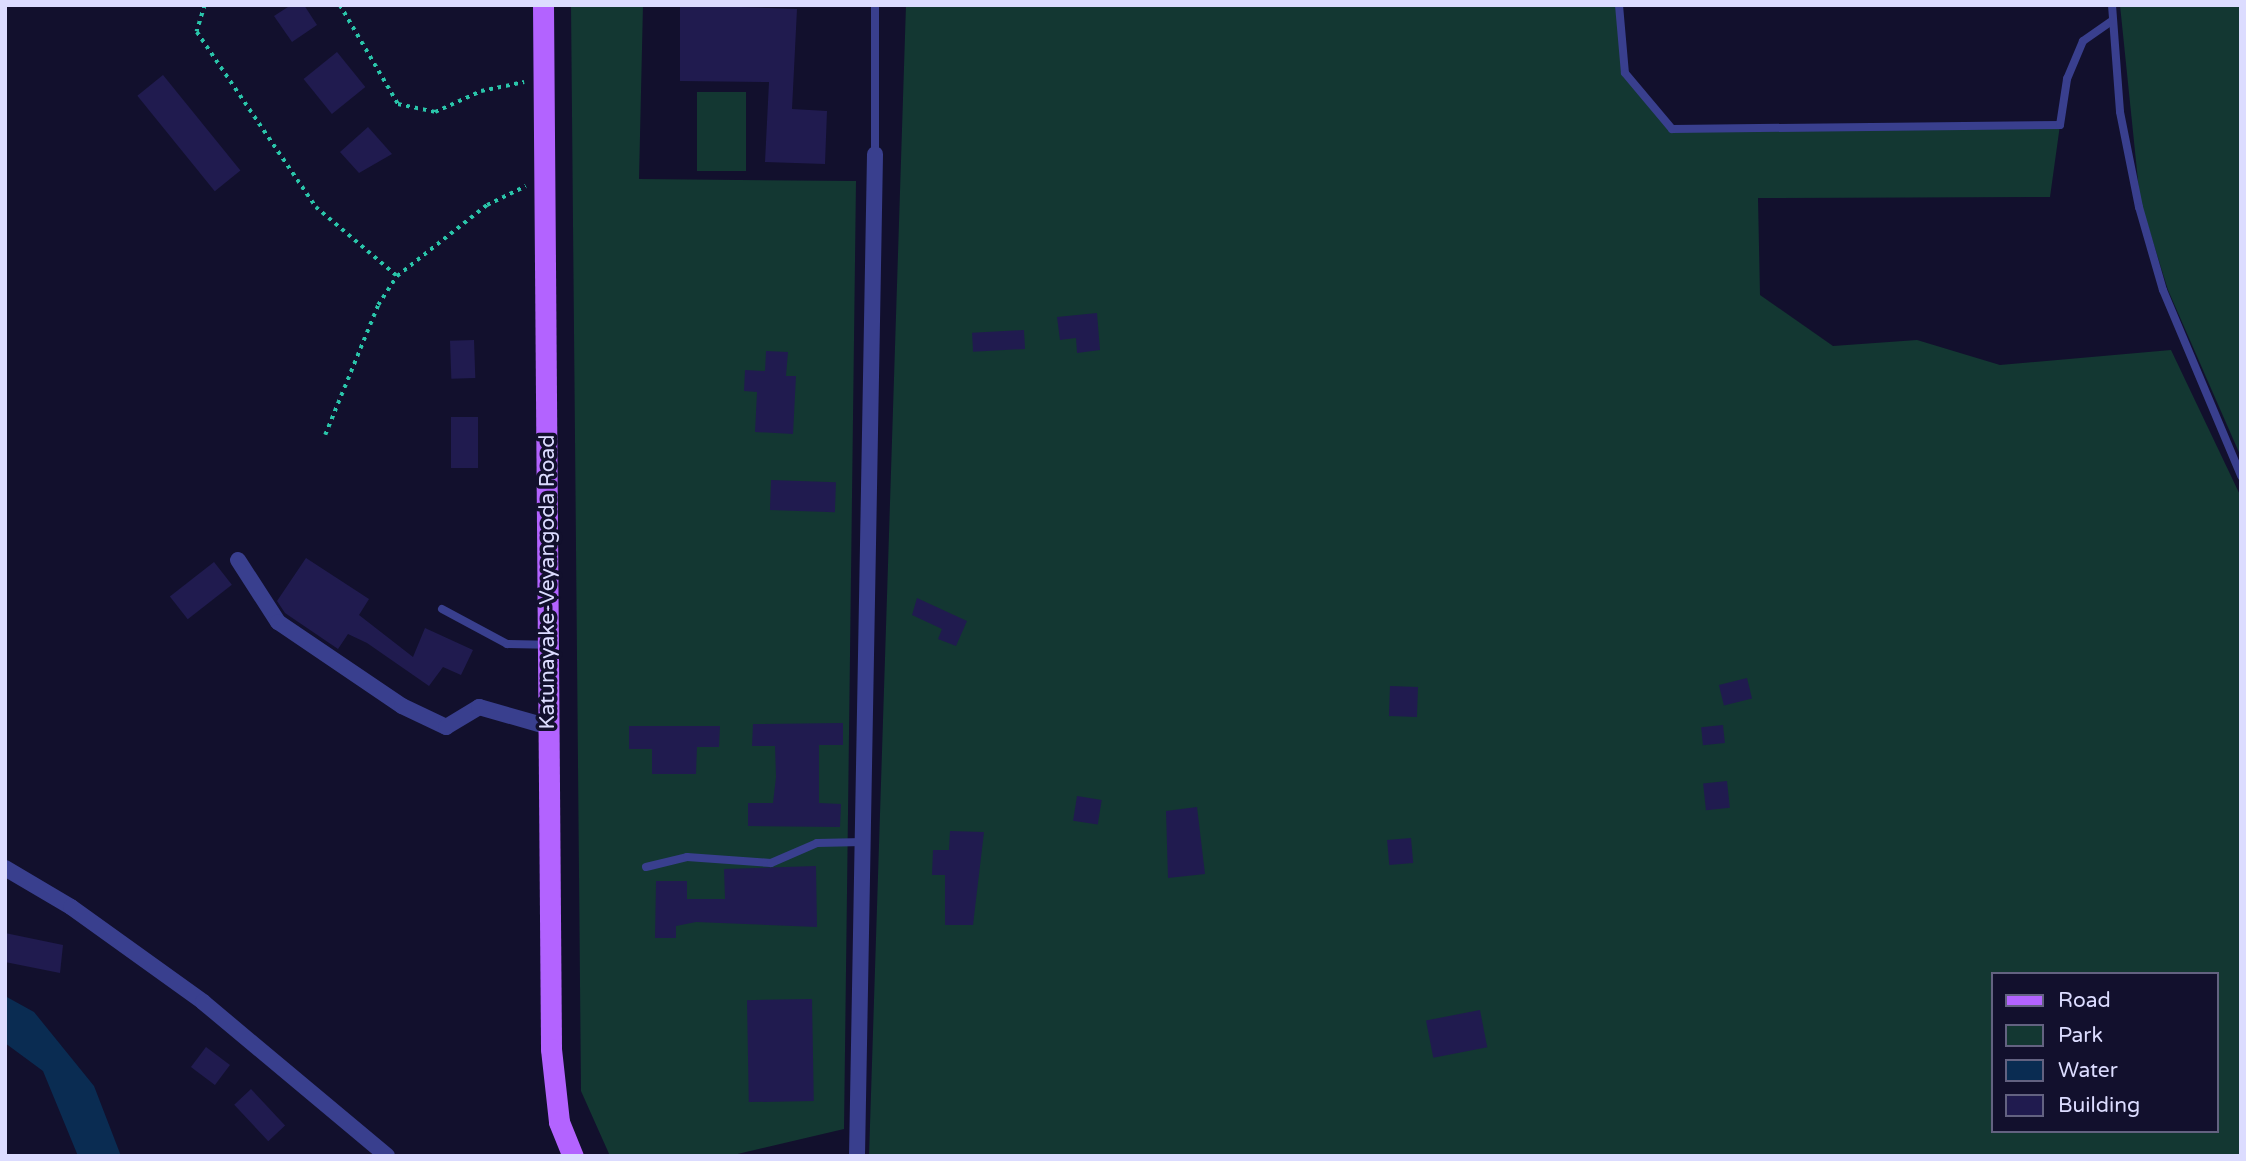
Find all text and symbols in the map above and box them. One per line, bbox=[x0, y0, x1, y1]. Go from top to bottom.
street label: Katunayake-Veyangoda Road bbox=[535, 434, 561, 730]
legend bbox=[1990, 972, 2218, 1133]
text: Road bbox=[2058, 988, 2111, 1013]
text: Park bbox=[2058, 1023, 2103, 1048]
text: Water bbox=[2058, 1058, 2118, 1083]
text: Building bbox=[2058, 1093, 2140, 1118]

